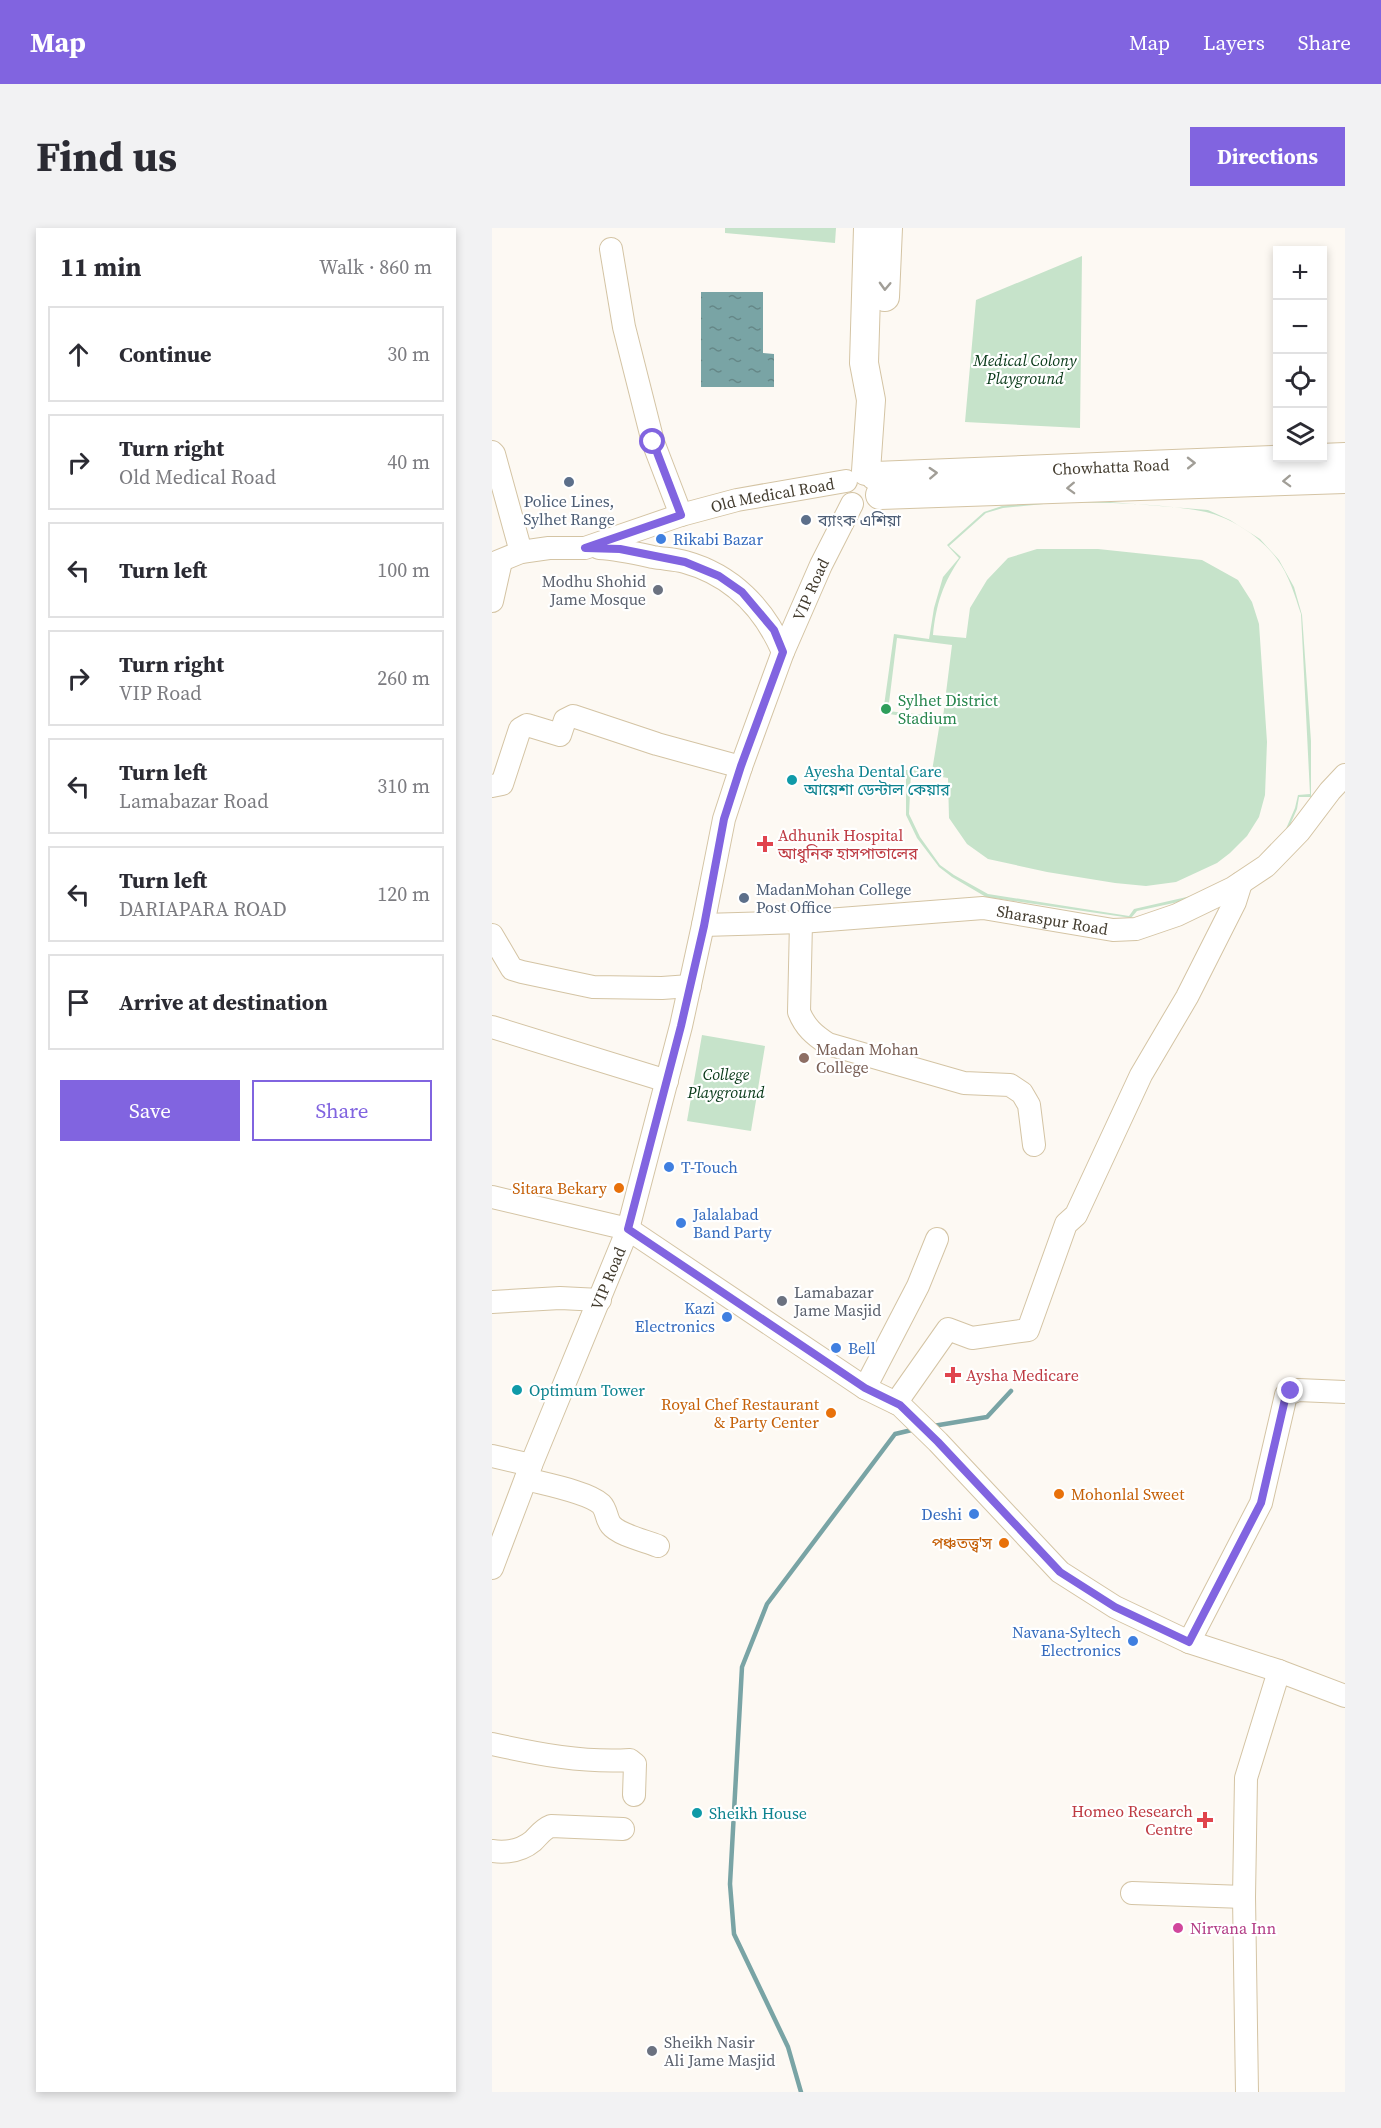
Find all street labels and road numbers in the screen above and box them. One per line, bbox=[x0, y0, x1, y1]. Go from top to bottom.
street label: Chowhatta Road bbox=[1052, 453, 1170, 480]
street label: Old Medical Road bbox=[708, 472, 836, 518]
street label: VIP Road bbox=[787, 554, 834, 624]
street label: Sharaspur Road bbox=[995, 900, 1110, 940]
street label: VIP Road bbox=[585, 1243, 630, 1313]

